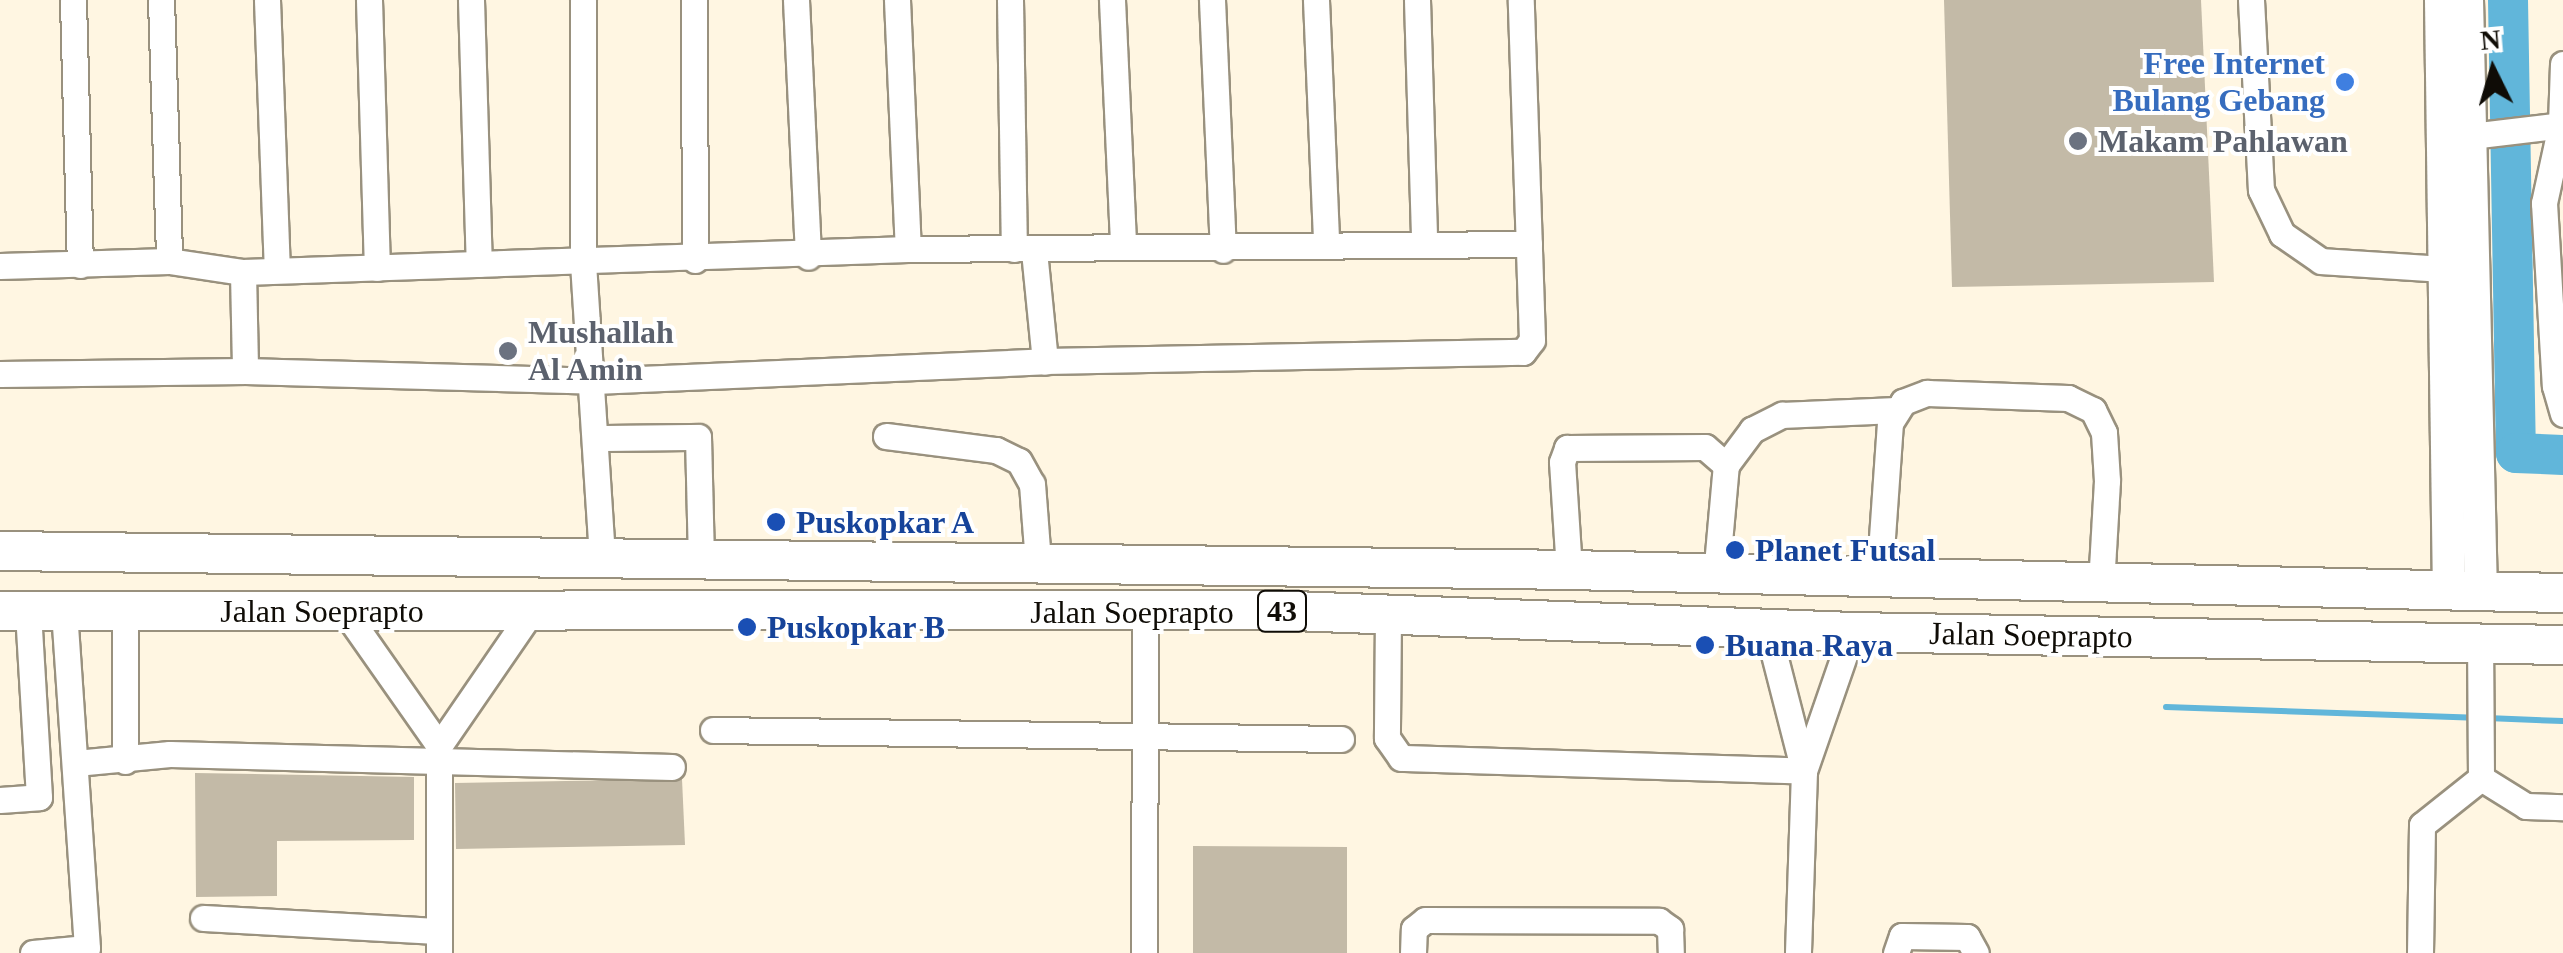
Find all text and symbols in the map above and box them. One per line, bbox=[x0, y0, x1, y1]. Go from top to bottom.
north arrow bbox=[2443, 20, 2543, 120]
text: N bbox=[2479, 23, 2502, 56]
place label: Free Internet Bulang Gebang bbox=[2112, 45, 2325, 120]
marker: Free Internet Bulang Gebang bbox=[2334, 71, 2356, 93]
place label: Makam Pahlawan bbox=[2098, 122, 2348, 160]
marker: Makam Pahlawan bbox=[2067, 130, 2089, 152]
place label: Mushallah Al Amin bbox=[528, 314, 674, 389]
marker: Mushallah Al Amin bbox=[497, 340, 519, 362]
place label: Puskopkar A bbox=[796, 503, 976, 541]
marker: Puskopkar A bbox=[765, 511, 787, 533]
place label: Planet Futsal bbox=[1755, 531, 1935, 569]
marker: Planet Futsal bbox=[1724, 539, 1746, 561]
road number: 43 bbox=[1257, 586, 1307, 636]
street label: Jalan Soeprapto bbox=[220, 592, 424, 630]
street label: Jalan Soeprapto bbox=[1030, 593, 1234, 631]
place label: Puskopkar B bbox=[767, 608, 946, 646]
street label: Jalan Soeprapto bbox=[1929, 614, 2133, 656]
marker: Puskopkar B bbox=[736, 616, 758, 638]
place label: Buana Raya bbox=[1725, 626, 1893, 664]
marker: Buana Raya bbox=[1694, 634, 1716, 656]

